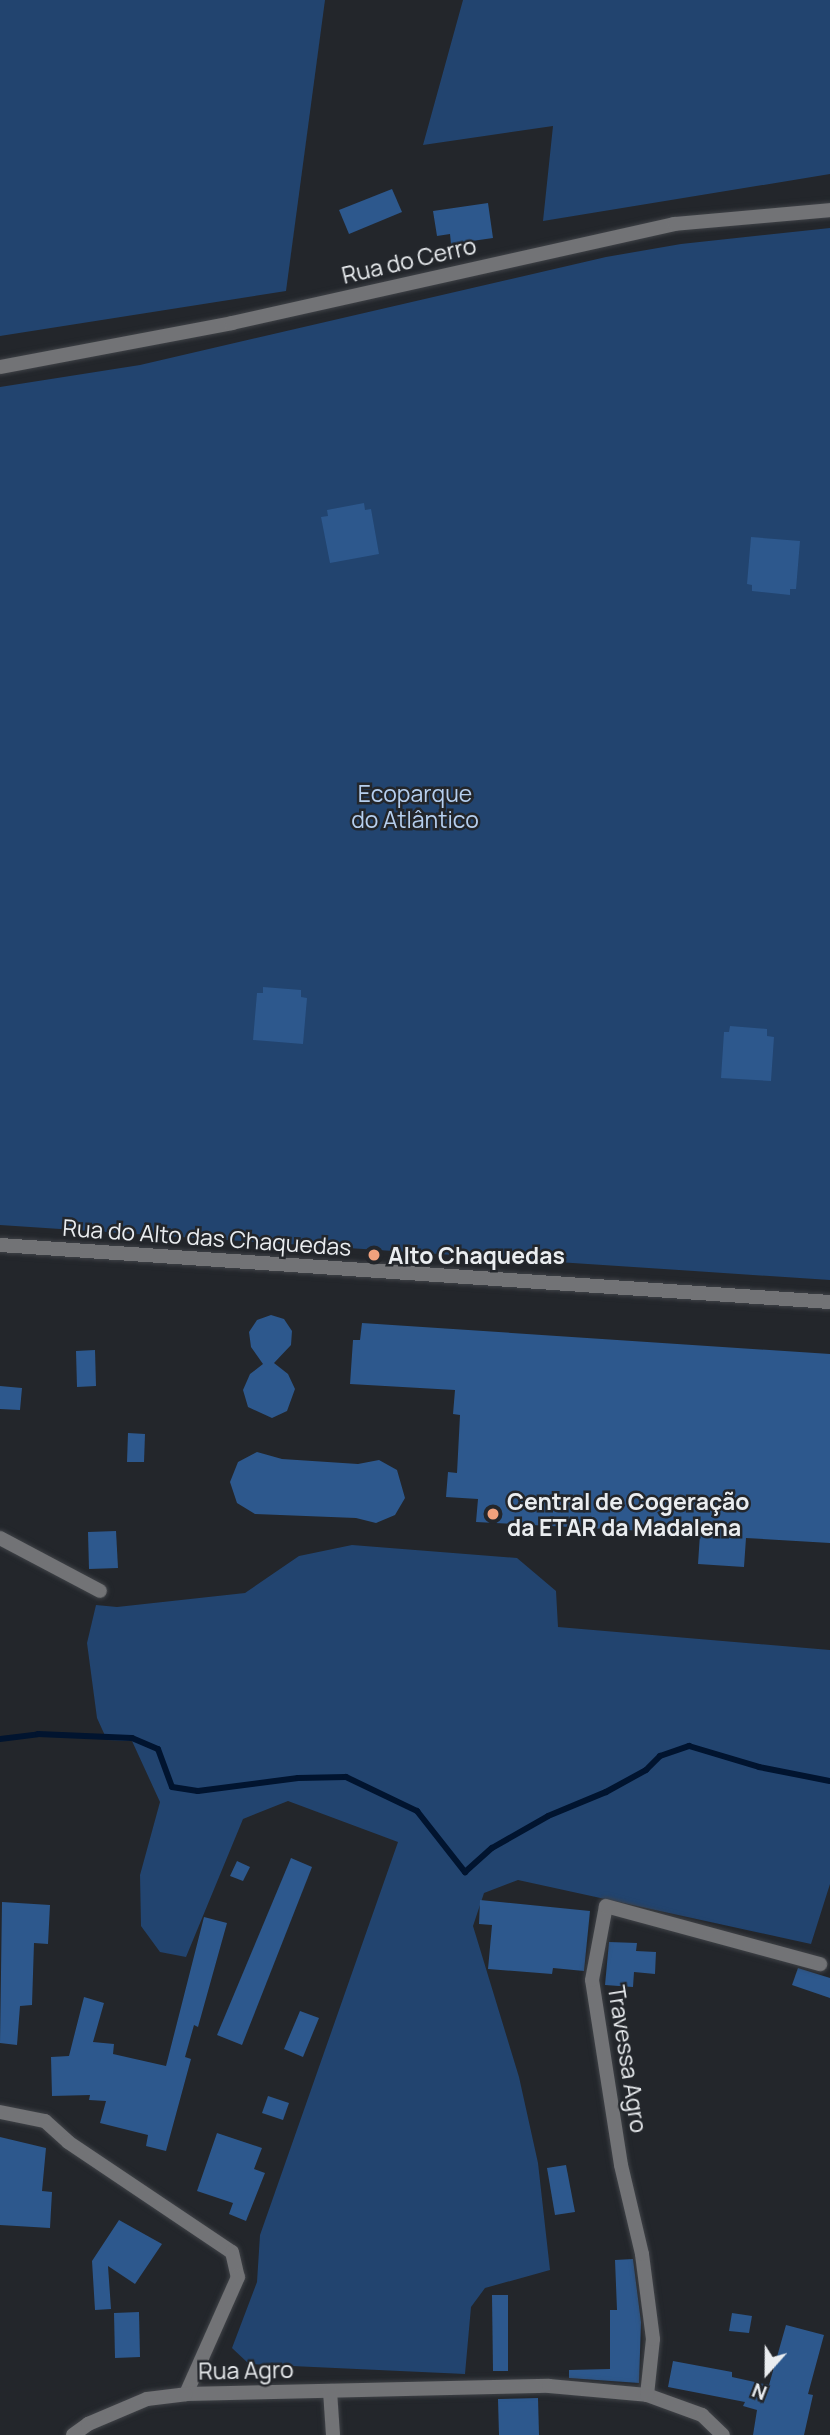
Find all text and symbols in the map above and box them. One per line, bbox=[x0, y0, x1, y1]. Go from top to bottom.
street label: Rua do Cerro bbox=[339, 231, 479, 289]
park label: Ecoparque do Atlântico bbox=[351, 779, 479, 833]
street label: Rua do Alto das Chaquedas bbox=[62, 1213, 352, 1261]
place label: Alto Chaquedas bbox=[388, 1241, 565, 1269]
marker: Alto Chaquedas bbox=[366, 1247, 382, 1263]
place label: Central de Cogeração da ETAR da Madalena bbox=[507, 1487, 750, 1541]
marker: Central de Cogeração da ETAR da Madalena bbox=[485, 1506, 501, 1522]
street label: Travessa Agro bbox=[603, 1983, 653, 2135]
north arrow bbox=[732, 2337, 802, 2407]
street label: Rua Agro bbox=[198, 2355, 294, 2385]
text: N bbox=[748, 2377, 771, 2406]

